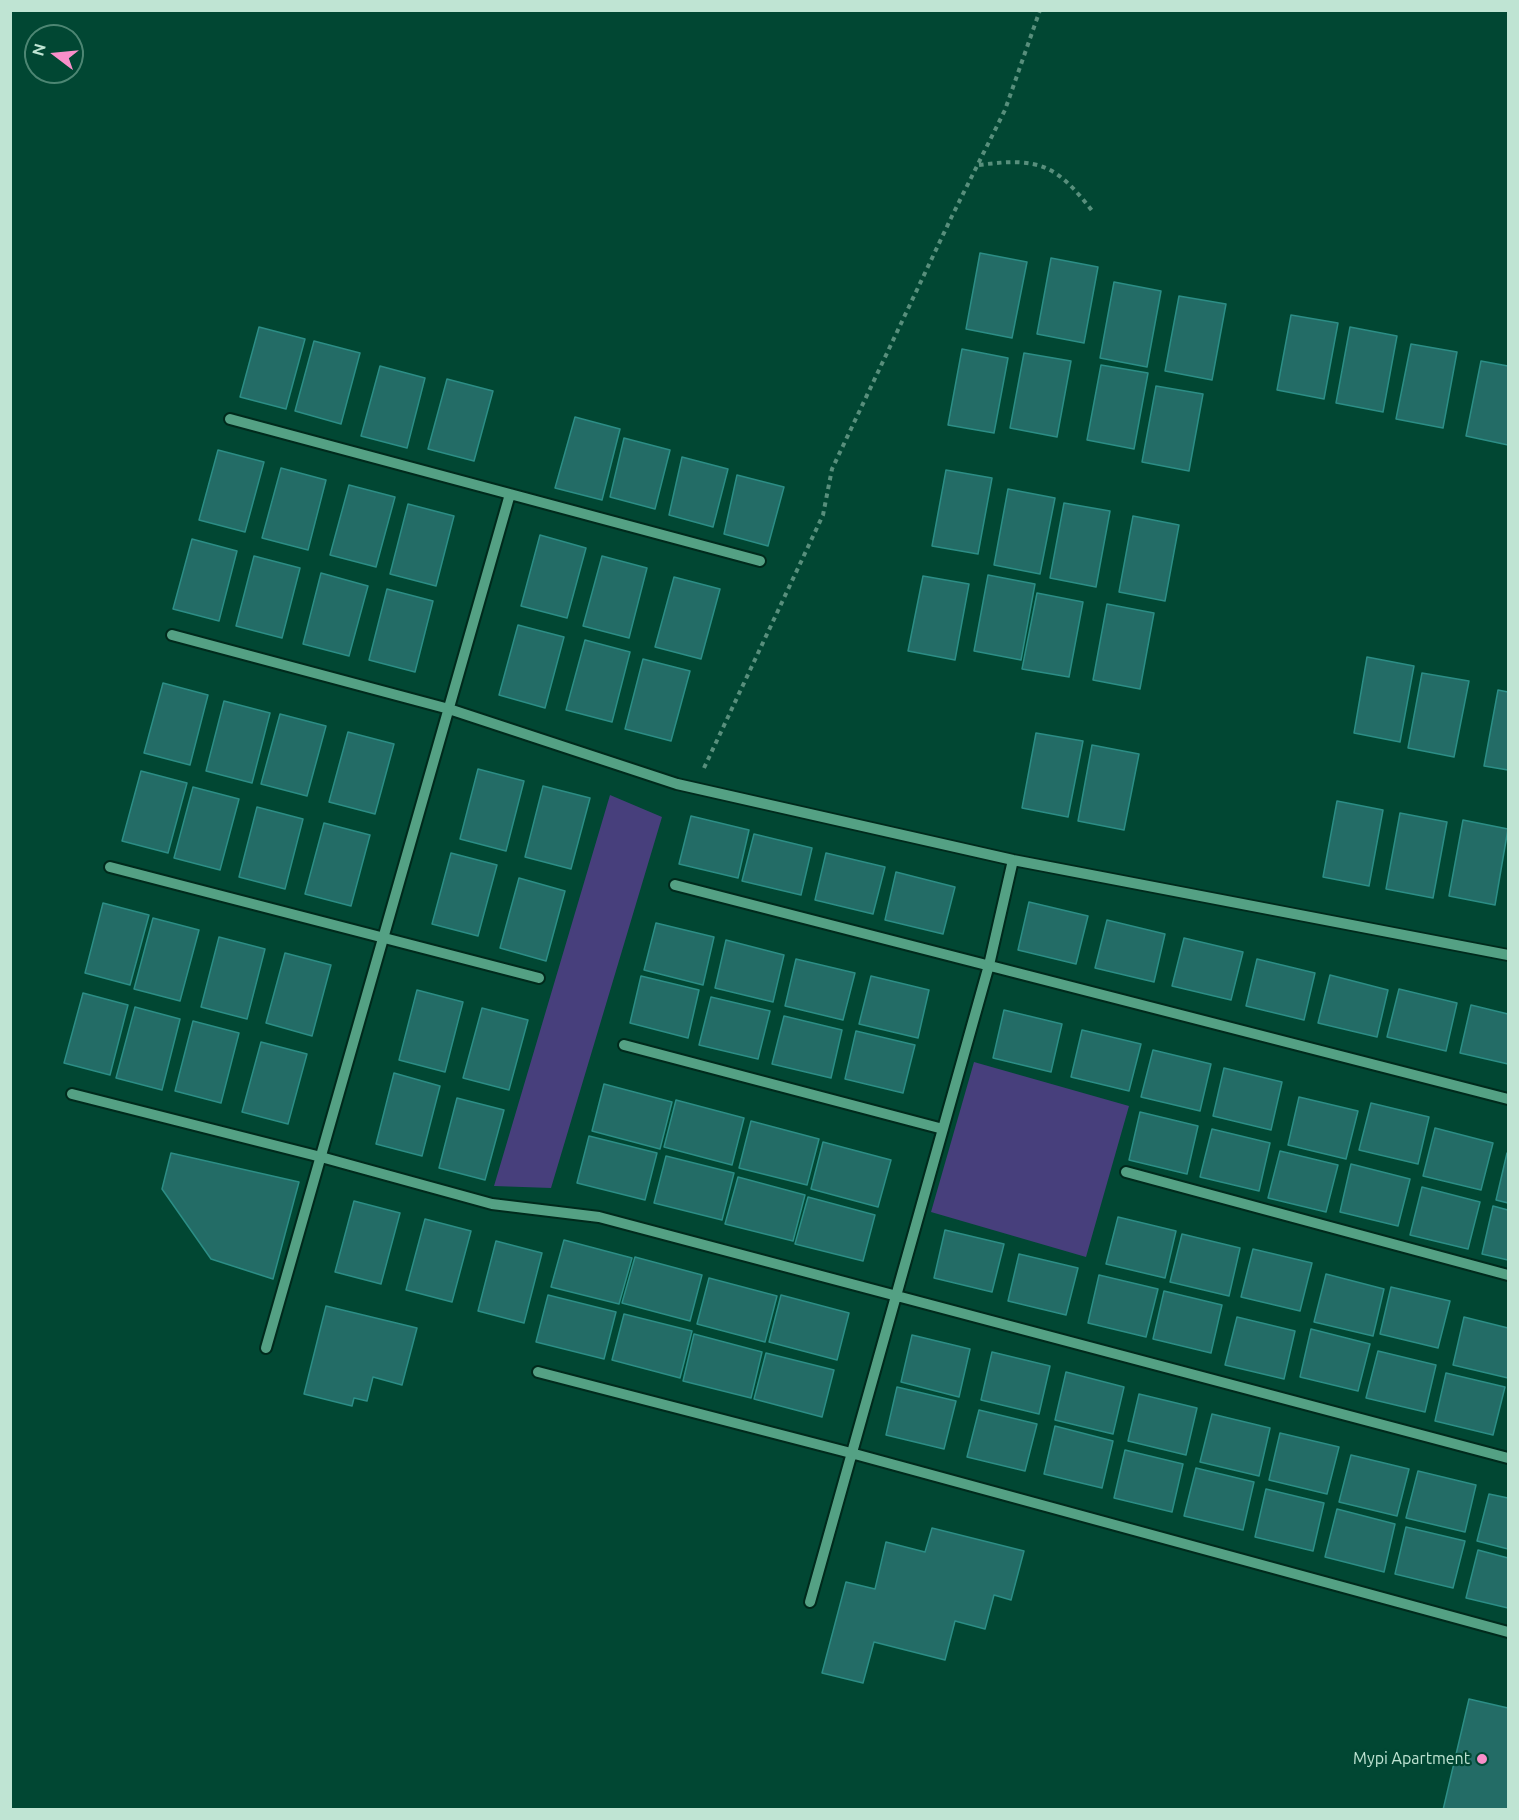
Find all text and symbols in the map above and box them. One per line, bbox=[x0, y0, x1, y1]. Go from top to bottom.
north arrow bbox=[24, 24, 84, 84]
text: N bbox=[28, 41, 49, 58]
place label: Mypi Apartment bbox=[1353, 1749, 1470, 1769]
marker: Mypi Apartment bbox=[1475, 1752, 1489, 1766]

